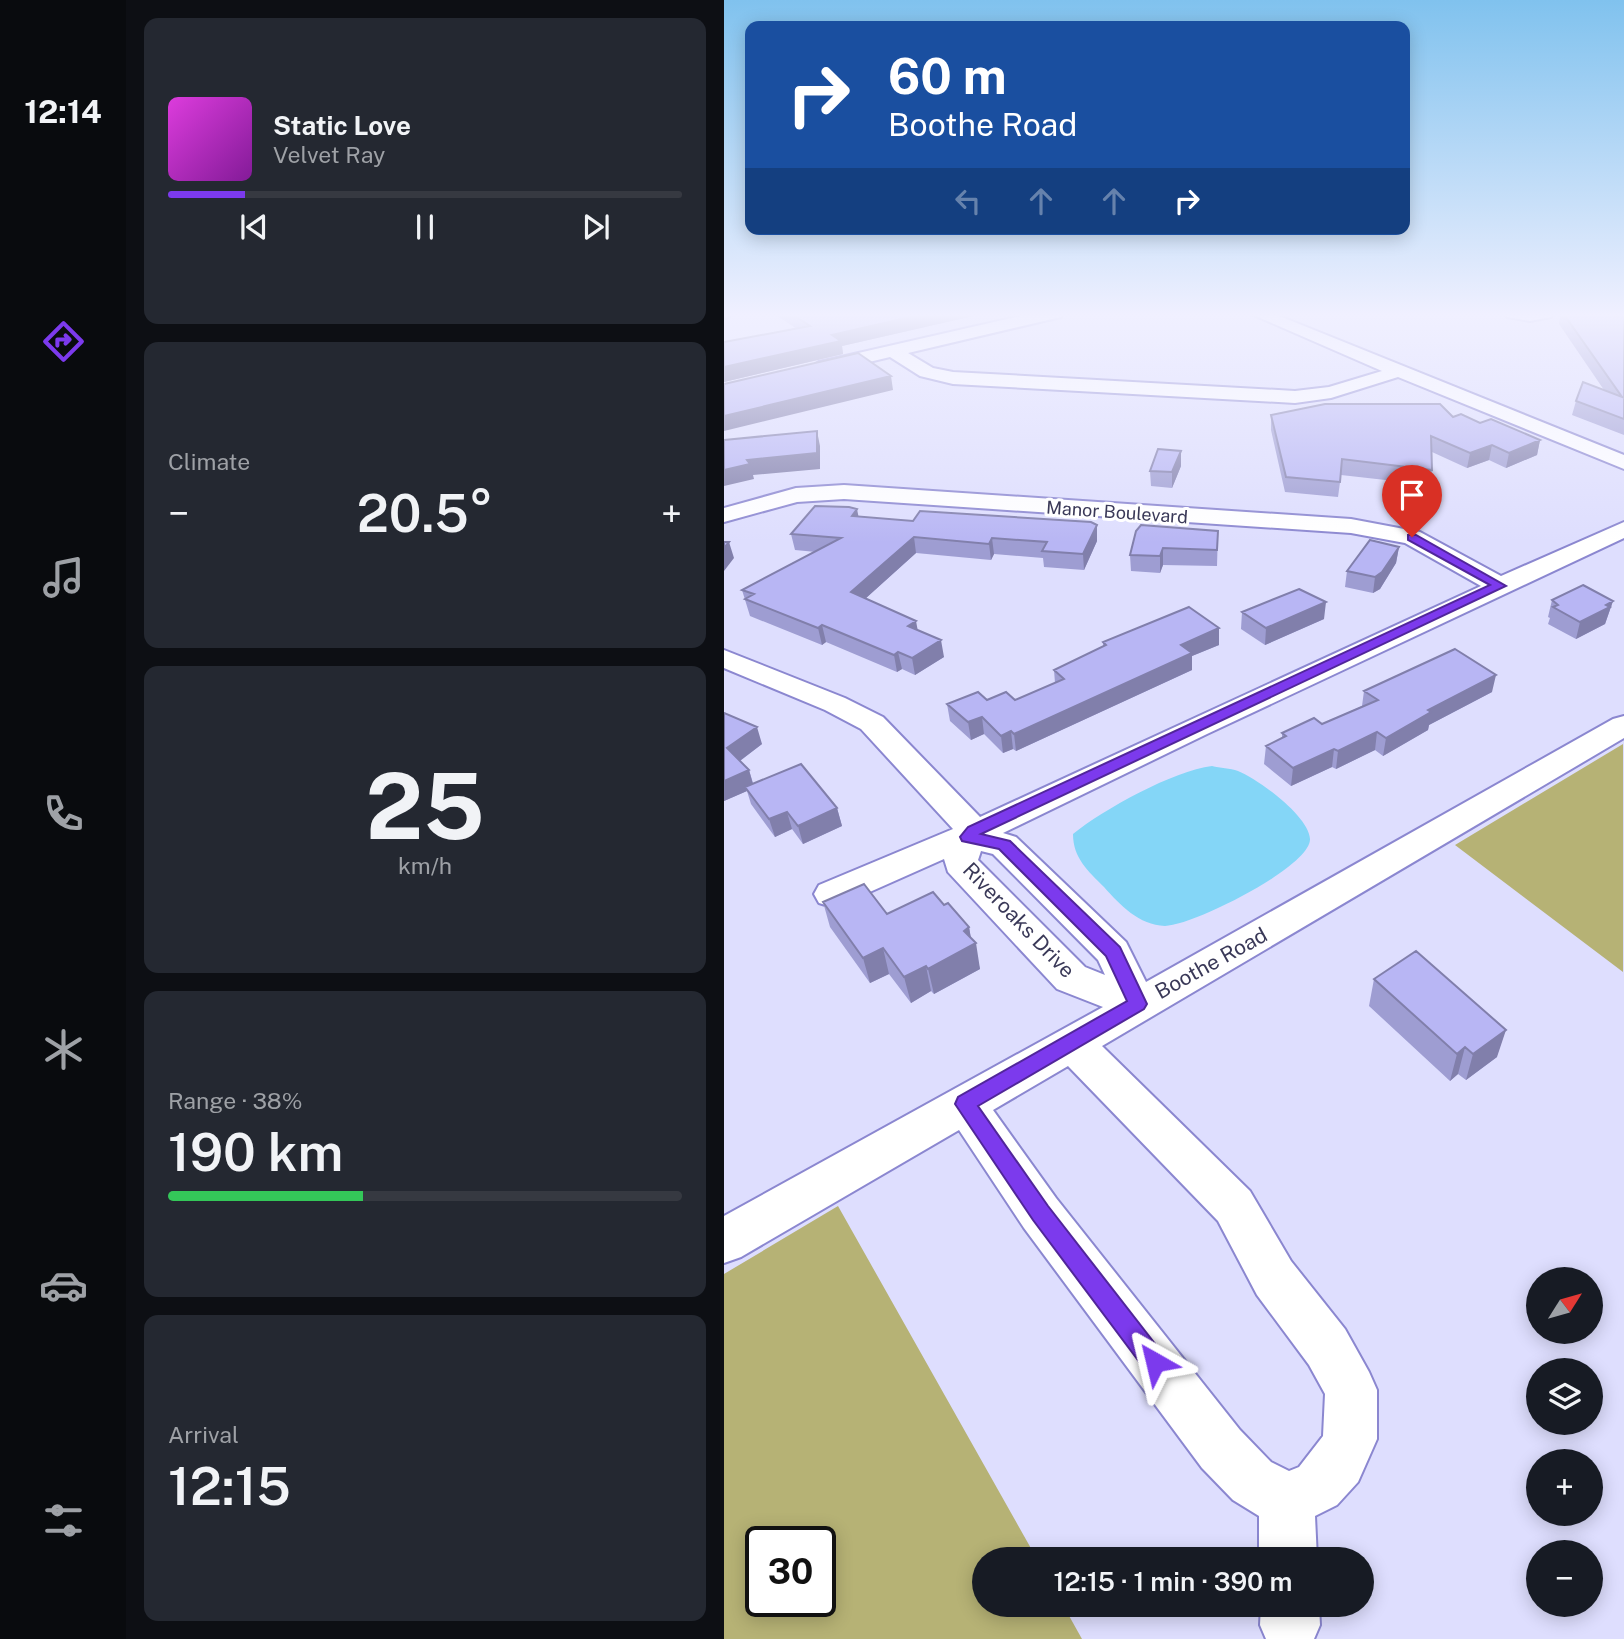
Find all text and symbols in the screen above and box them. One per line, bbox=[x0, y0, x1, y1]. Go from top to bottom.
text: 60 m bbox=[888, 47, 1007, 105]
icon: right bbox=[773, 49, 864, 140]
text: 12:14 bbox=[24, 93, 102, 130]
text: Boothe Road bbox=[888, 106, 1077, 143]
text: Static Love bbox=[273, 110, 411, 141]
text: Velvet Ray bbox=[273, 141, 385, 168]
icon: left bbox=[949, 182, 987, 220]
icon: ahead bbox=[1022, 182, 1060, 220]
icon: ahead bbox=[1095, 182, 1133, 220]
icon: right bbox=[1168, 182, 1206, 220]
icon: previous bbox=[235, 208, 273, 246]
icon: pause bbox=[406, 208, 444, 246]
icon: next bbox=[577, 208, 615, 246]
icon: directions bbox=[39, 317, 88, 366]
text: Climate bbox=[168, 448, 250, 475]
pin bbox=[1382, 465, 1442, 537]
icon: arrive bbox=[1393, 476, 1431, 514]
text: 20.5° bbox=[357, 483, 493, 544]
text: − bbox=[168, 491, 189, 536]
text: + bbox=[661, 491, 682, 536]
street label: Manor Boulevard bbox=[1045, 497, 1189, 527]
icon: music bbox=[39, 553, 88, 602]
text: 25 bbox=[365, 753, 485, 859]
icon: phone bbox=[39, 789, 88, 838]
text: km/h bbox=[398, 852, 452, 879]
street label: Riveroaks Drive bbox=[958, 857, 1080, 983]
street label: Boothe Road bbox=[1151, 922, 1271, 1004]
icon: climate bbox=[39, 1025, 88, 1074]
text: Range · 38% bbox=[168, 1087, 302, 1114]
text: 190 km bbox=[168, 1122, 343, 1183]
icon: car bbox=[39, 1261, 88, 1310]
north arrow bbox=[1526, 1267, 1602, 1344]
map controls bbox=[1526, 1267, 1603, 1617]
position arrow bbox=[1118, 1325, 1192, 1399]
button: layers bbox=[1526, 1358, 1603, 1435]
text: Arrival bbox=[168, 1421, 239, 1448]
button: + bbox=[1526, 1449, 1603, 1526]
text: 12:15 bbox=[168, 1456, 291, 1517]
icon: filters bbox=[39, 1496, 88, 1545]
speed limit sign: 30 bbox=[745, 1526, 836, 1617]
button: − bbox=[1526, 1540, 1603, 1617]
text: 12:15 · 1 min · 390 m bbox=[1054, 1566, 1292, 1597]

